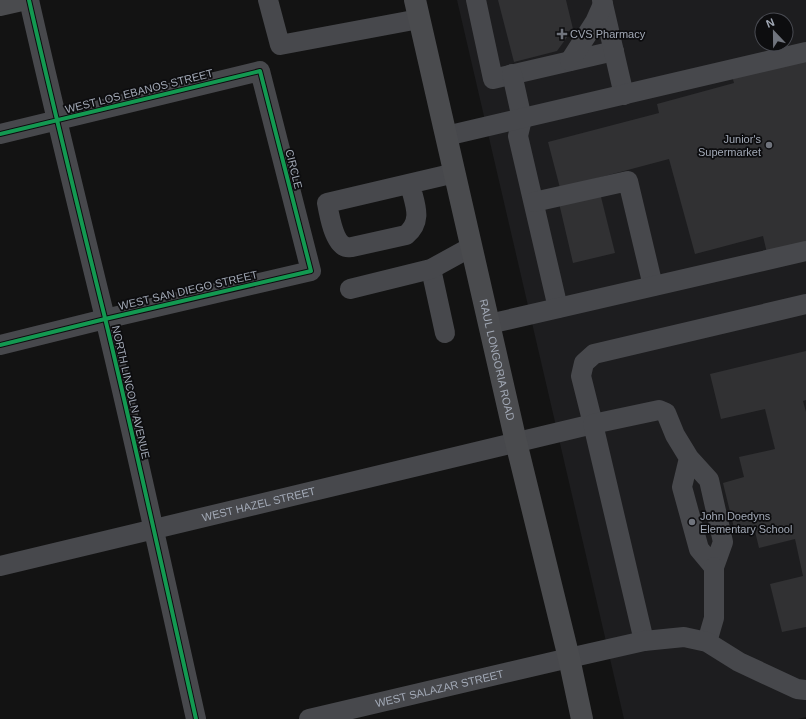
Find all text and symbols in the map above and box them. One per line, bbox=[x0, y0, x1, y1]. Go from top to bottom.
north arrow bbox=[754, 12, 794, 52]
text: N bbox=[764, 16, 776, 30]
place label: CVS Pharmacy bbox=[570, 28, 646, 40]
marker: CVS Pharmacy bbox=[557, 29, 567, 39]
street label: WEST LOS EBANOS STREET bbox=[64, 67, 214, 115]
place label: Junior's Supermarket bbox=[698, 133, 761, 158]
marker: Junior's Supermarket bbox=[764, 140, 774, 150]
street label: CIRCLE bbox=[283, 148, 305, 190]
street label: WEST SAN DIEGO STREET bbox=[117, 268, 259, 312]
street label: RAUL LONGORIA ROAD bbox=[477, 298, 517, 422]
street label: NORTH LINCOLN AVENUE bbox=[110, 324, 152, 460]
street label: WEST HAZEL STREET bbox=[201, 485, 317, 523]
place label: John Doedyns Elementary School bbox=[700, 510, 792, 535]
marker: John Doedyns Elementary School bbox=[687, 517, 697, 527]
street label: WEST SALAZAR STREET bbox=[374, 667, 505, 709]

